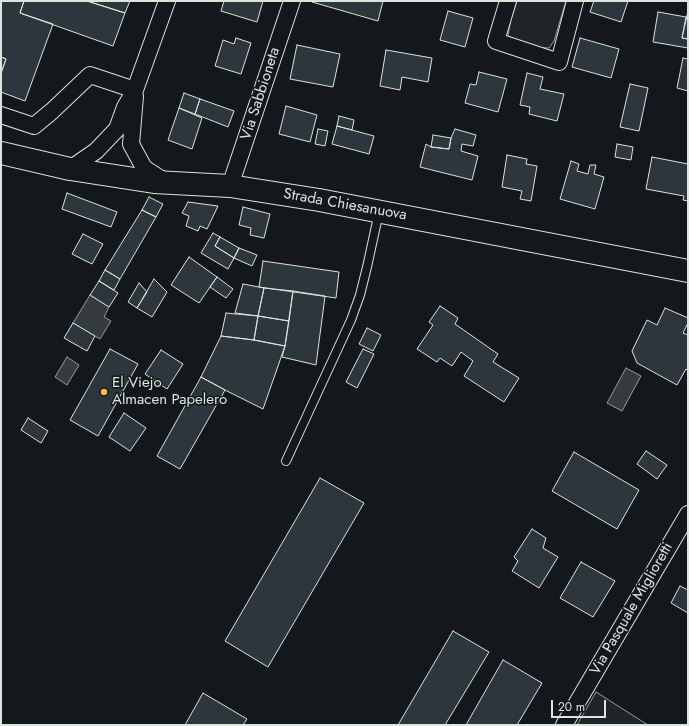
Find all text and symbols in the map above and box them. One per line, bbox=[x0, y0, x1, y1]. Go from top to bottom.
street label: Via Sabbioneta bbox=[238, 45, 284, 143]
street label: Strada Chiesanuova bbox=[282, 185, 408, 225]
place label: El Viejo Almacen Papelero bbox=[112, 374, 227, 409]
marker: El Viejo Almacen Papelero bbox=[99, 387, 109, 397]
street label: Via Pasquale Miglioretti bbox=[587, 540, 677, 678]
scale bar bbox=[553, 692, 608, 718]
text: 20 m bbox=[558, 698, 585, 716]

